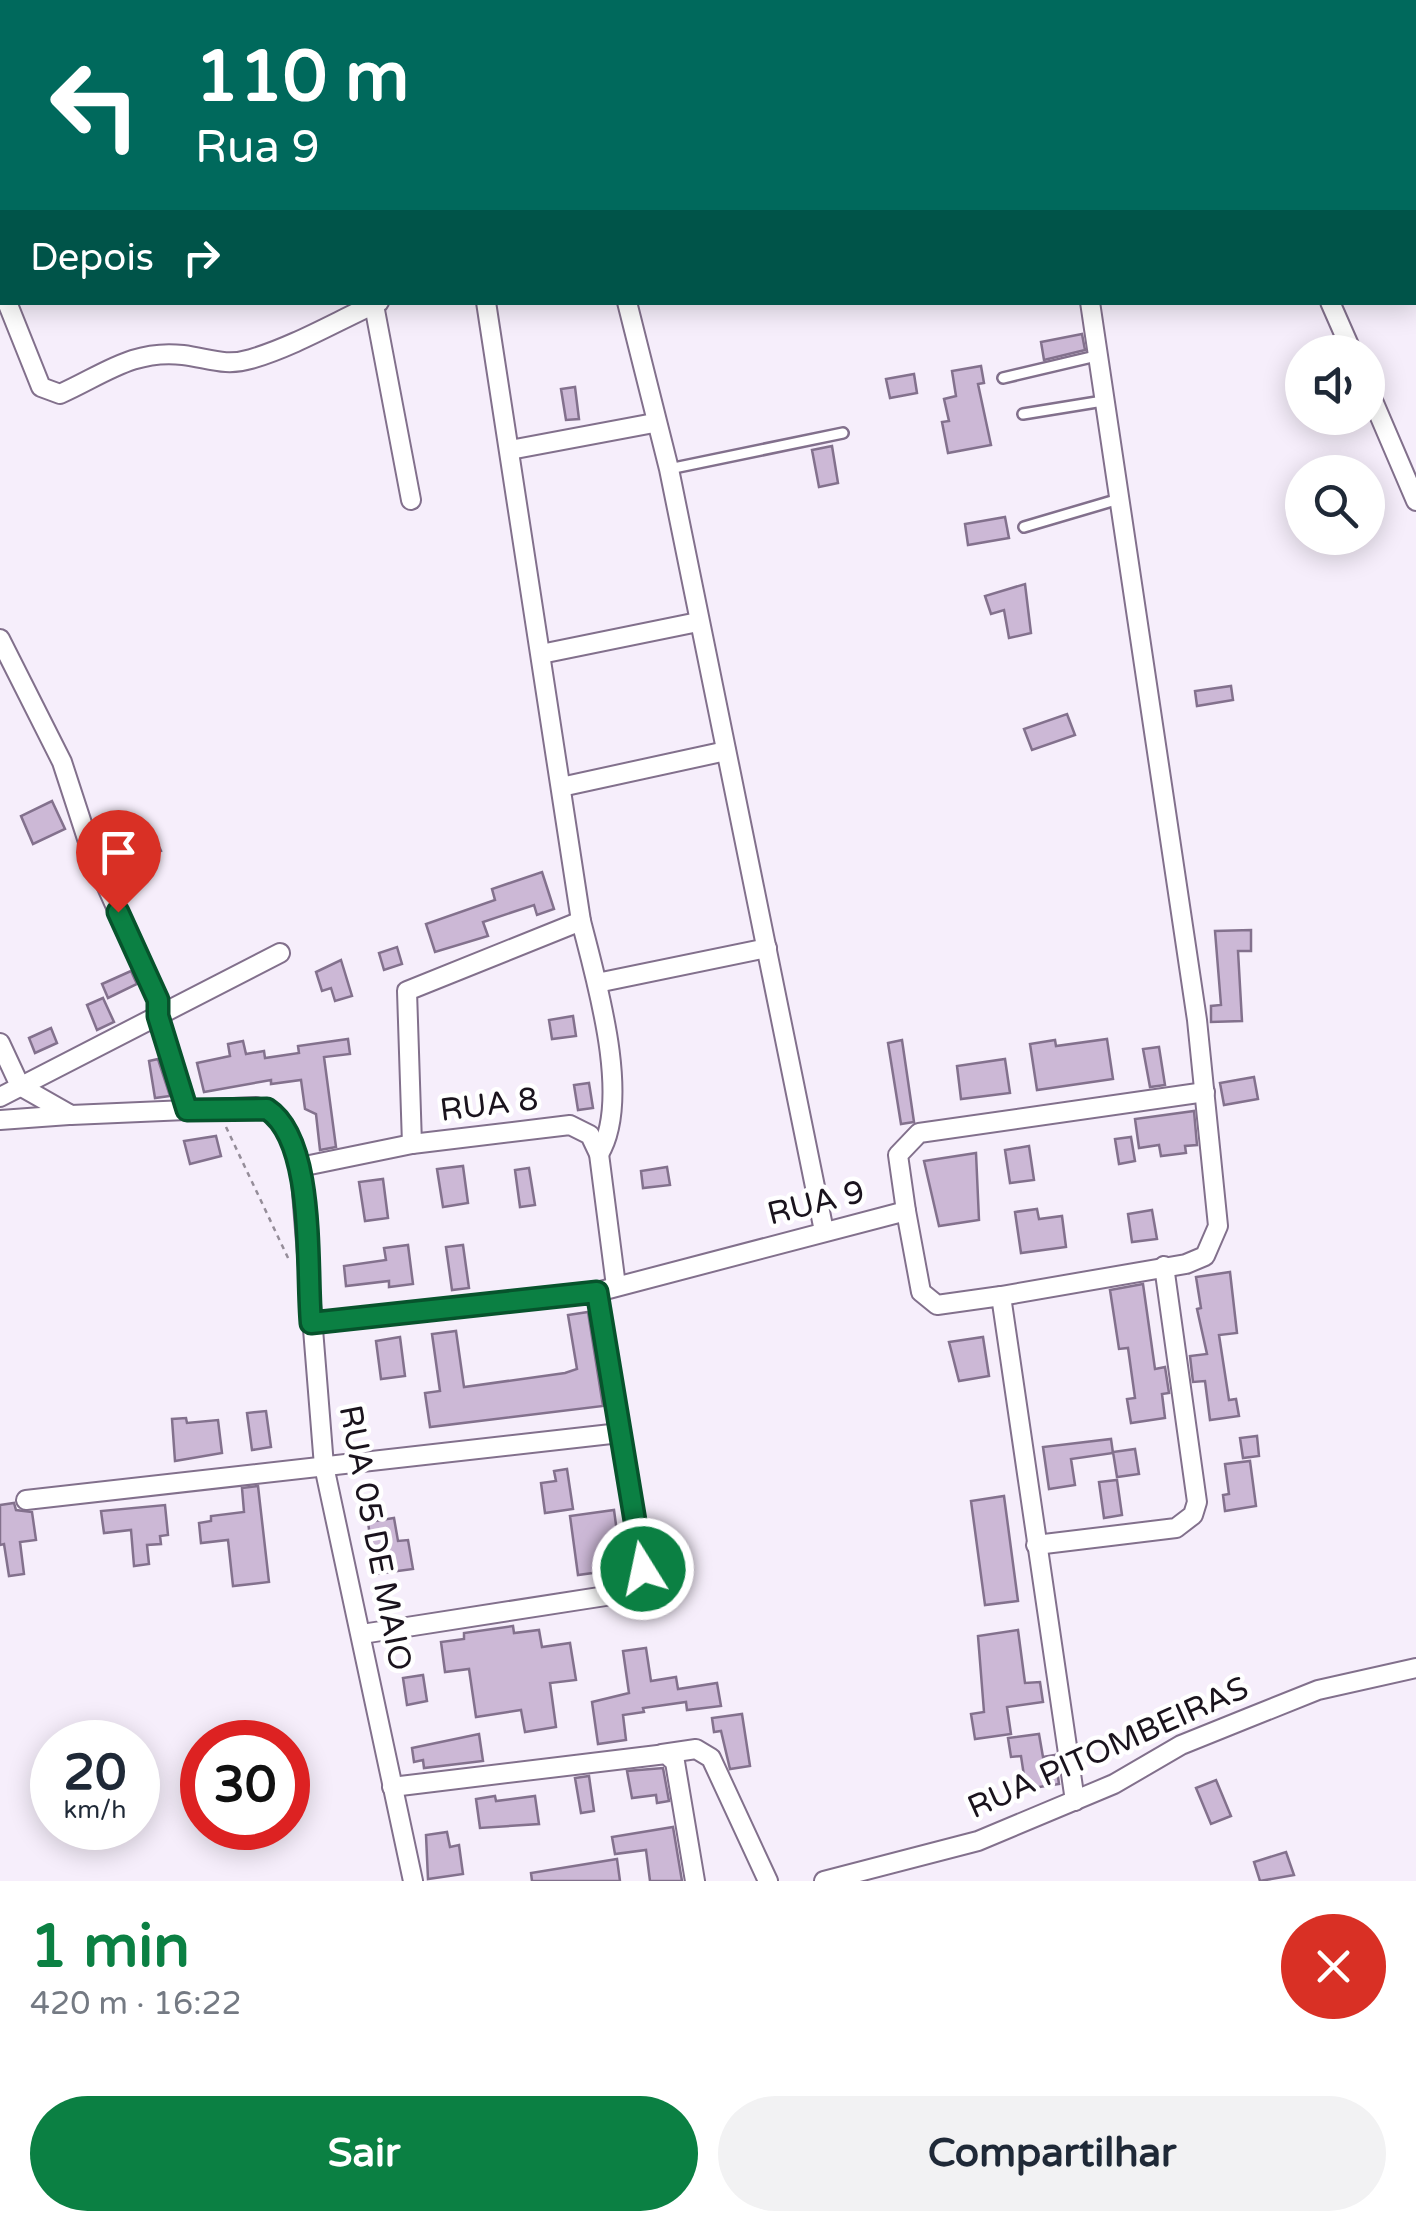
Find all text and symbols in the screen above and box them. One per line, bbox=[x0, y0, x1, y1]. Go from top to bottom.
text: 110 m bbox=[195, 36, 409, 120]
icon: left bbox=[30, 40, 160, 170]
text: Rua 9 bbox=[195, 121, 320, 175]
icon: right bbox=[174, 230, 229, 285]
text: Depois bbox=[30, 235, 154, 281]
map controls bbox=[1285, 335, 1385, 555]
button: sound bbox=[1285, 335, 1385, 435]
button: search bbox=[1285, 455, 1385, 555]
pin bbox=[76, 810, 161, 913]
icon: arrive bbox=[91, 825, 146, 880]
street label: RUA 8 bbox=[438, 1080, 540, 1130]
street label: RUA 9 bbox=[764, 1173, 868, 1233]
street label: RUA 05 DE MAIO bbox=[331, 1402, 419, 1674]
position arrow bbox=[591, 1517, 695, 1621]
street label: RUA PITOMBEIRAS bbox=[962, 1669, 1254, 1827]
speed limit sign: 30 bbox=[180, 1720, 310, 1850]
text: 20 bbox=[64, 1743, 126, 1803]
text: km/h bbox=[64, 1795, 126, 1825]
text: 1 min bbox=[30, 1911, 190, 1983]
button: close bbox=[1281, 1914, 1386, 2019]
text: 420 m · 16:22 bbox=[30, 1985, 242, 2023]
button: Sair bbox=[30, 2096, 698, 2211]
button: Compartilhar bbox=[718, 2096, 1386, 2211]

